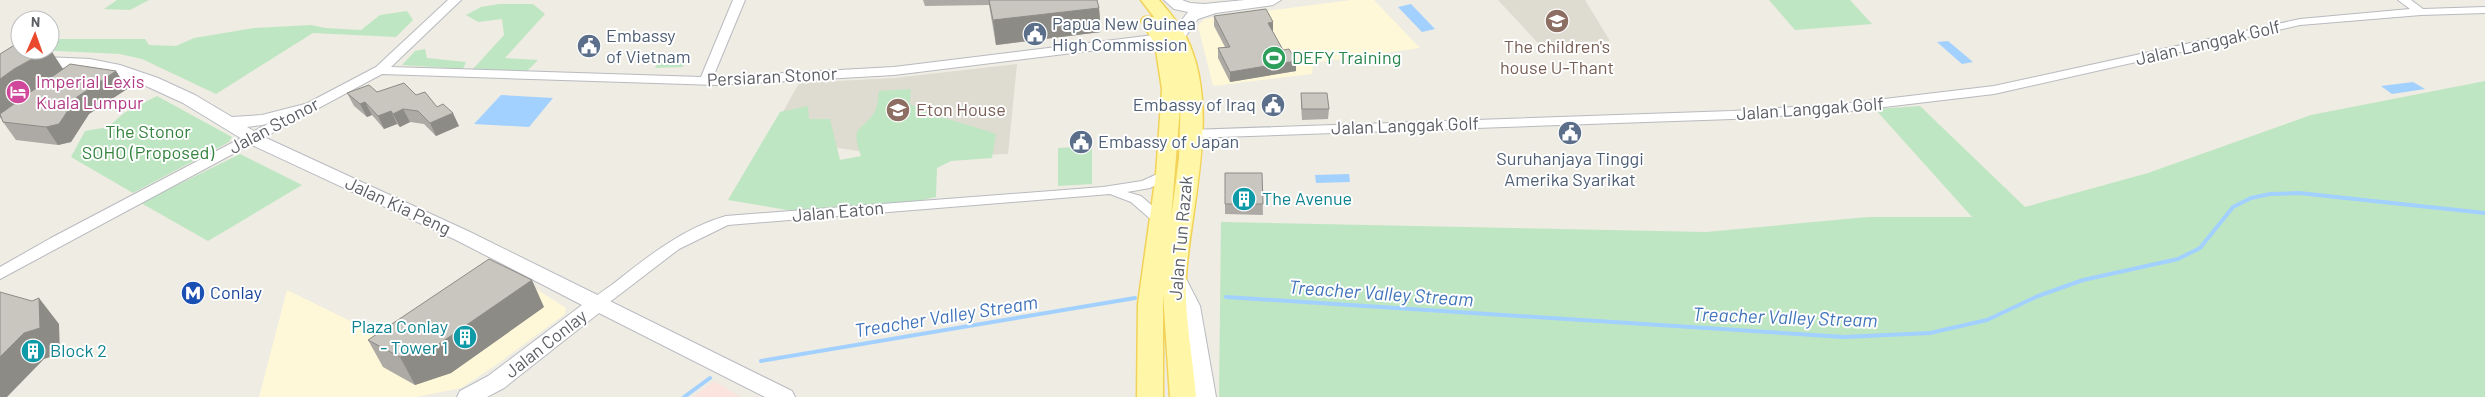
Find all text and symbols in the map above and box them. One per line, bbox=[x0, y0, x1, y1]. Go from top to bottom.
school or university icon: The children's house U-Thant bbox=[1544, 8, 1570, 34]
north arrow bbox=[10, 10, 60, 60]
place label: Papua New Guinea High Commission bbox=[1052, 12, 1196, 55]
text: N bbox=[31, 13, 40, 30]
street label: Jalan Langgak Golf bbox=[2133, 15, 2282, 69]
public building icon: Papua New Guinea High Commission bbox=[1022, 21, 1048, 47]
place label: Embassy of Vietnam bbox=[606, 24, 691, 67]
public building icon: Embassy of Vietnam bbox=[576, 33, 602, 59]
place label: The children's house U-Thant bbox=[1500, 35, 1614, 78]
sports icon: DEFY Training bbox=[1261, 45, 1287, 71]
place label: DEFY Training bbox=[1292, 46, 1401, 68]
street label: Persiaran Stonor bbox=[706, 62, 838, 90]
place label: Imperial Lexis Kuala Lumpur bbox=[36, 70, 144, 113]
hotel icon: Imperial Lexis Kuala Lumpur bbox=[5, 79, 31, 105]
street label: Jalan Stonor bbox=[225, 92, 323, 158]
public building icon: Embassy of Iraq bbox=[1260, 92, 1286, 118]
street label: Jalan Langgak Golf bbox=[1735, 92, 1884, 124]
place label: Embassy of Iraq bbox=[1133, 93, 1256, 115]
school or university icon: Eton House bbox=[885, 97, 911, 123]
place label: Eton House bbox=[916, 98, 1006, 120]
street label: Jalan Langgak Golf bbox=[1331, 111, 1479, 139]
park label: The Stonor SOHO (Proposed) bbox=[82, 120, 214, 163]
public building icon: Suruhanjaya Tinggi Amerika Syarikat bbox=[1557, 120, 1583, 146]
public building icon: Embassy of Japan bbox=[1068, 129, 1094, 155]
place label: Embassy of Japan bbox=[1098, 130, 1239, 152]
place label: Suruhanjaya Tinggi Amerika Syarikat bbox=[1496, 147, 1644, 190]
street label: Jalan Kia Peng bbox=[342, 171, 455, 239]
street label: Jalan Tun Razak bbox=[1164, 175, 1196, 301]
building icon: The Avenue bbox=[1231, 186, 1257, 212]
place label: The Avenue bbox=[1262, 187, 1352, 209]
street label: Jalan Eaton bbox=[791, 196, 885, 226]
water label: Treacher Valley Stream bbox=[1288, 275, 1474, 310]
metro station icon: Conlay bbox=[180, 280, 206, 306]
place label: Conlay bbox=[210, 281, 262, 303]
water label: Treacher Valley Stream bbox=[853, 290, 1039, 341]
water label: Treacher Valley Stream bbox=[1692, 302, 1878, 331]
street label: Jalan Conlay bbox=[500, 304, 591, 382]
place label: Plaza Conlay - Tower 1 bbox=[351, 315, 448, 358]
building icon: Plaza Conlay - Tower 1 bbox=[452, 324, 478, 350]
building icon: Block 2 bbox=[20, 338, 46, 364]
place label: Block 2 bbox=[50, 339, 107, 361]

